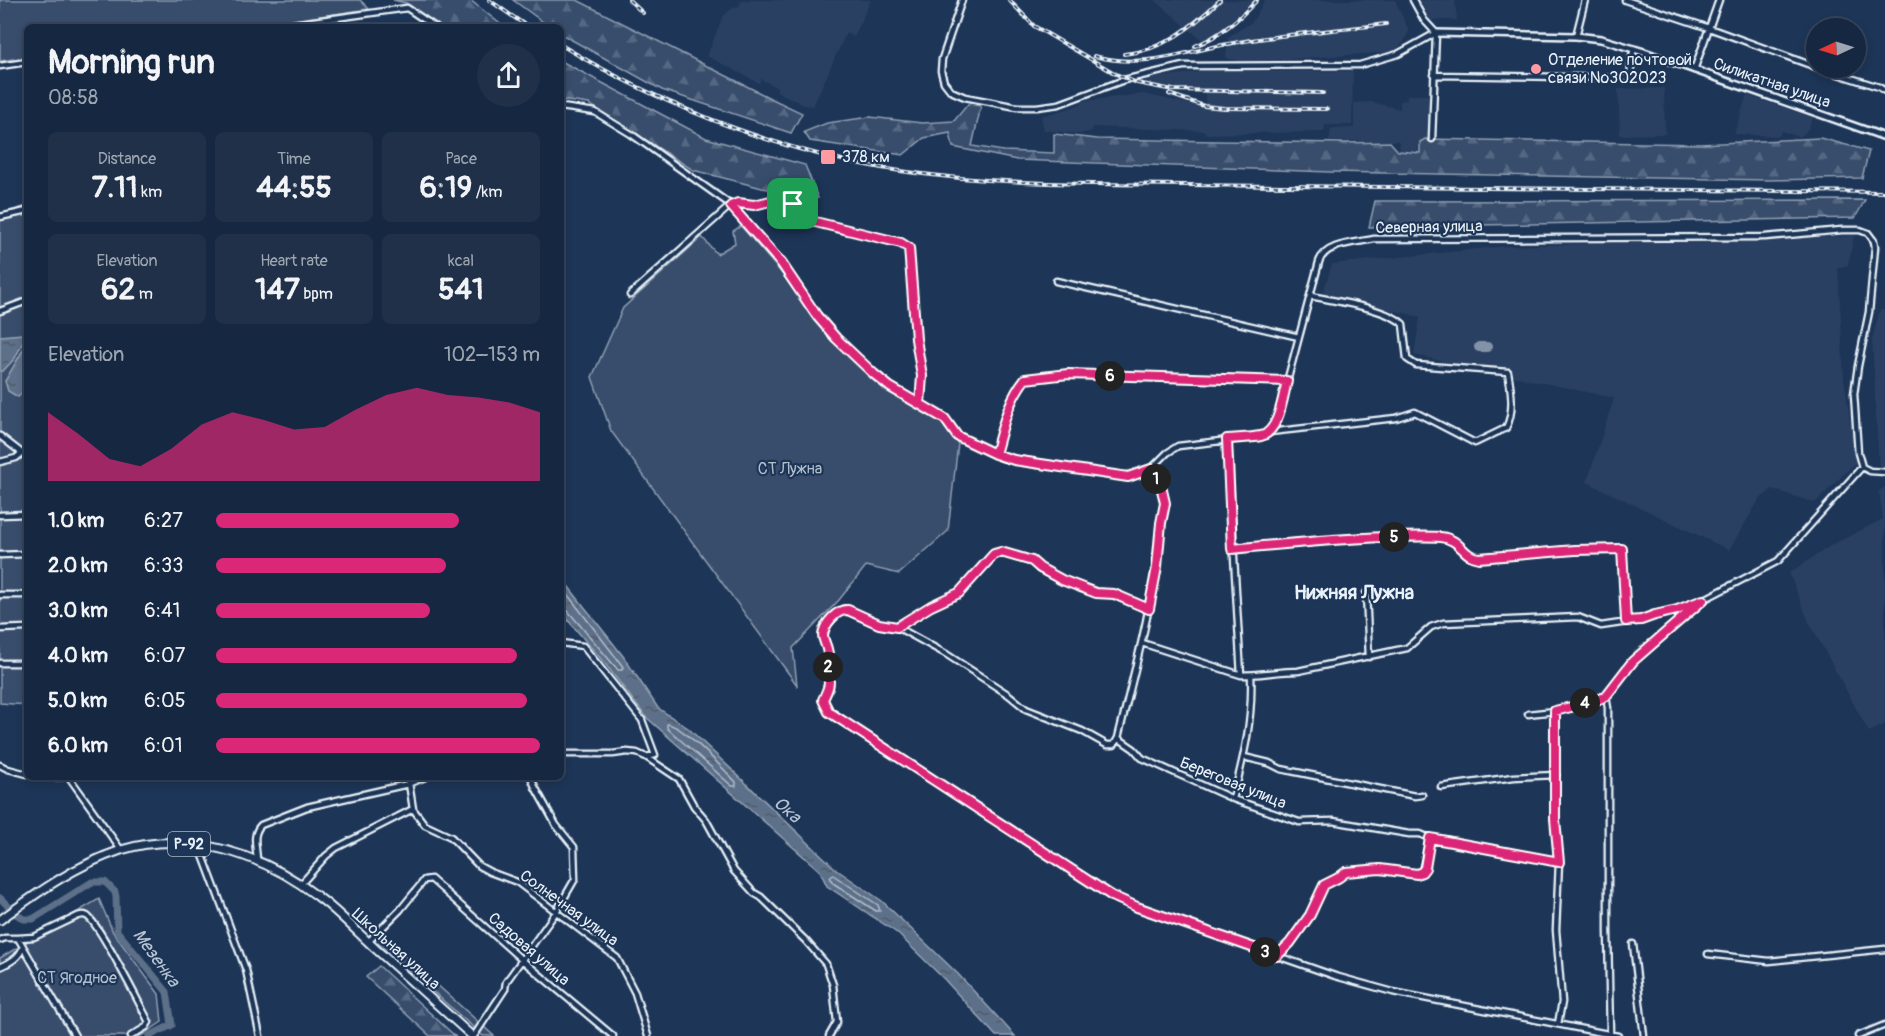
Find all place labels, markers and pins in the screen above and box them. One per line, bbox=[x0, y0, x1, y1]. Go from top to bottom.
place label: Отделение почтовой связи №302023 bbox=[1548, 50, 1692, 88]
marker: Отделение почтовой связи №302023 bbox=[1529, 62, 1543, 76]
place label: 378 км bbox=[842, 147, 890, 167]
marker: 378 км bbox=[819, 148, 837, 166]
pin bbox=[767, 178, 818, 229]
pin: 6 bbox=[1095, 361, 1125, 391]
pin: 1 bbox=[1141, 464, 1171, 494]
pin: 5 bbox=[1379, 522, 1409, 552]
pin: 2 bbox=[813, 652, 843, 682]
pin: 4 bbox=[1570, 688, 1600, 718]
pin: 3 bbox=[1250, 937, 1280, 967]

